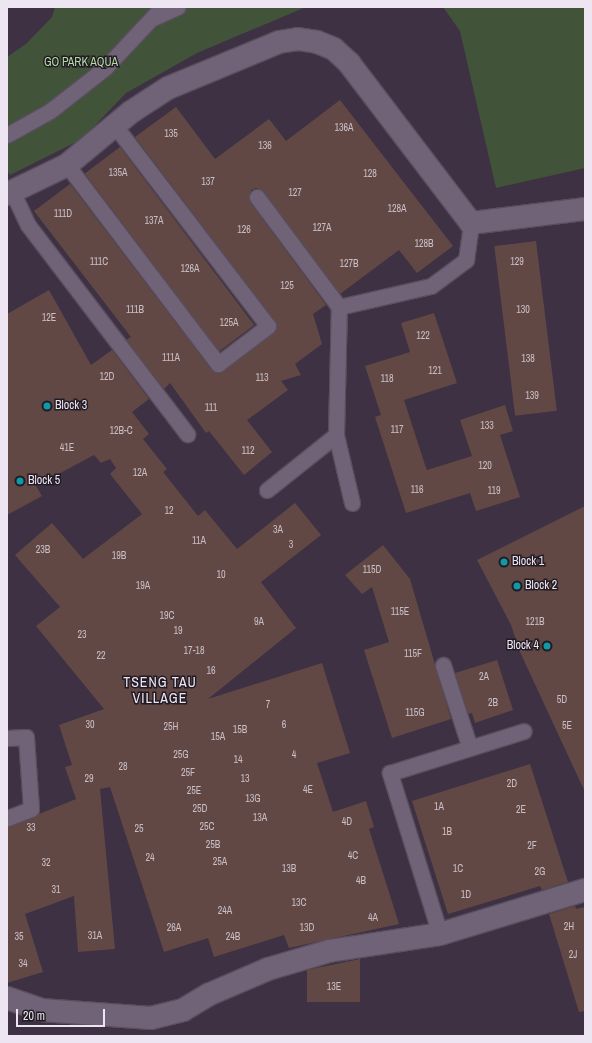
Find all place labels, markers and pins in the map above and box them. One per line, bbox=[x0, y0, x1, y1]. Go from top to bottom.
place label: Block 3 bbox=[55, 399, 87, 413]
marker: Block 3 bbox=[42, 401, 52, 411]
place label: Block 5 bbox=[28, 474, 60, 488]
marker: Block 5 bbox=[15, 476, 25, 486]
place label: Block 1 bbox=[512, 555, 544, 569]
marker: Block 1 bbox=[499, 557, 509, 567]
place label: Block 2 bbox=[525, 579, 557, 593]
marker: Block 2 bbox=[512, 581, 522, 591]
place label: Block 4 bbox=[507, 639, 539, 653]
marker: Block 4 bbox=[542, 641, 552, 651]

